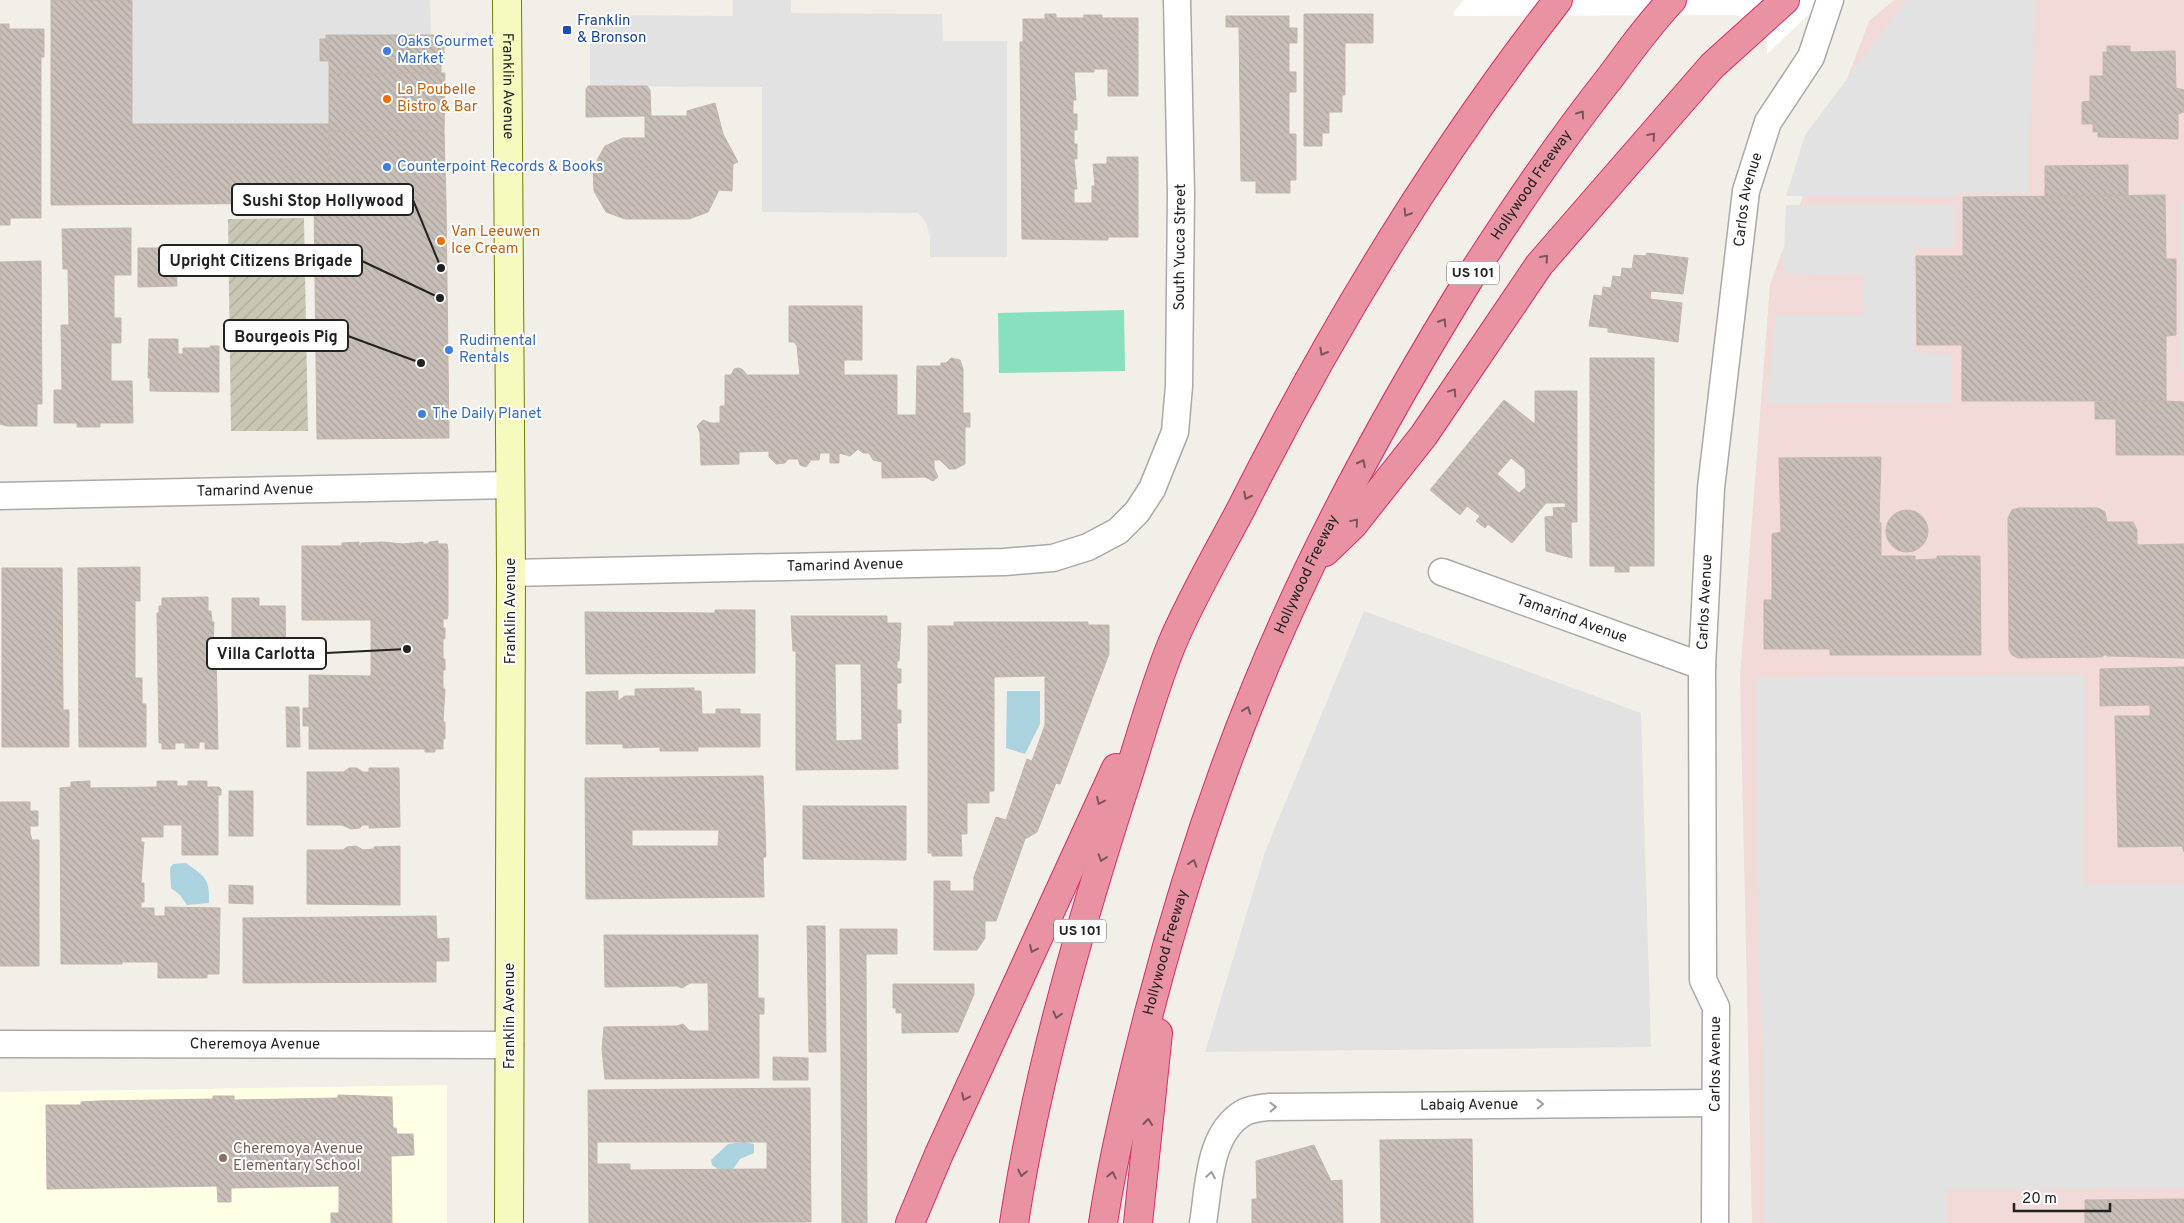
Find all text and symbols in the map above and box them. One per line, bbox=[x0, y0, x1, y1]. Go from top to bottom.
place label: Franklin & Bronson bbox=[577, 12, 646, 48]
marker: Franklin & Bronson bbox=[561, 24, 573, 36]
place label: Oaks Gourmet Market bbox=[397, 33, 493, 69]
street label: Franklin Avenue bbox=[498, 33, 517, 139]
marker: Oaks Gourmet Market bbox=[381, 45, 393, 57]
place label: La Poubelle Bistro & Bar bbox=[397, 81, 478, 117]
marker: La Poubelle Bistro & Bar bbox=[381, 93, 393, 105]
one-way arrow bbox=[1576, 111, 1584, 120]
street label: Hollywood Freeway bbox=[1487, 126, 1576, 244]
one-way arrow bbox=[1646, 133, 1654, 142]
street label: Carlos Avenue bbox=[1730, 150, 1767, 248]
place label: Counterpoint Records & Books bbox=[397, 158, 603, 177]
marker: Counterpoint Records & Books bbox=[381, 161, 393, 173]
street label: South Yucca Street bbox=[1170, 183, 1191, 311]
callout: Sushi Stop Hollywood bbox=[232, 184, 413, 215]
text: Sushi Stop Hollywood bbox=[242, 192, 404, 212]
one-way arrow bbox=[1404, 208, 1413, 217]
place label: Van Leeuwen Ice Cream bbox=[451, 223, 540, 259]
marker: Van Leeuwen Ice Cream bbox=[435, 235, 447, 247]
callout: Upright Citizens Brigade bbox=[159, 245, 362, 276]
text: Upright Citizens Brigade bbox=[170, 252, 353, 272]
one-way arrow bbox=[1539, 255, 1548, 264]
road number: US 101 bbox=[1447, 262, 1499, 284]
one-way arrow bbox=[1436, 318, 1446, 327]
callout: Bourgeois Pig bbox=[224, 320, 348, 351]
text: Bourgeois Pig bbox=[234, 328, 338, 348]
place label: Rudimental Rentals bbox=[459, 332, 536, 368]
marker: Rudimental Rentals bbox=[443, 344, 455, 356]
one-way arrow bbox=[1319, 347, 1329, 356]
one-way arrow bbox=[1447, 388, 1456, 398]
place label: The Daily Planet bbox=[432, 405, 542, 424]
marker: The Daily Planet bbox=[416, 408, 428, 420]
one-way arrow bbox=[1356, 459, 1366, 468]
street label: Tamarind Avenue bbox=[196, 480, 313, 501]
one-way arrow bbox=[1243, 491, 1253, 500]
street label: Hollywood Freeway bbox=[1270, 511, 1343, 637]
one-way arrow bbox=[1349, 518, 1358, 527]
street label: Carlos Avenue bbox=[1693, 554, 1717, 650]
street label: Tamarind Avenue bbox=[786, 555, 903, 576]
street label: Franklin Avenue bbox=[502, 558, 521, 664]
street label: Tamarind Avenue bbox=[1514, 590, 1630, 648]
callout: Villa Carlotta bbox=[207, 638, 326, 669]
text: Villa Carlotta bbox=[217, 645, 315, 665]
one-way arrow bbox=[1241, 706, 1251, 715]
one-way arrow bbox=[1096, 796, 1107, 805]
one-way arrow bbox=[1098, 854, 1108, 862]
one-way arrow bbox=[1187, 860, 1197, 868]
street label: Hollywood Freeway bbox=[1139, 887, 1193, 1017]
road number: US 101 bbox=[1054, 919, 1106, 942]
one-way arrow bbox=[1028, 944, 1039, 953]
street label: Franklin Avenue bbox=[501, 963, 520, 1069]
one-way arrow bbox=[1053, 1010, 1063, 1018]
street label: Carlos Avenue bbox=[1706, 1016, 1725, 1112]
street label: Cheremoya Avenue bbox=[190, 1035, 320, 1054]
one-way arrow bbox=[961, 1092, 971, 1101]
street label: Labaig Avenue bbox=[1420, 1095, 1518, 1115]
one-way arrow bbox=[1536, 1099, 1544, 1110]
one-way arrow bbox=[1269, 1102, 1277, 1113]
one-way arrow bbox=[1142, 1118, 1153, 1126]
place label: Cheremoya Avenue Elementary School bbox=[233, 1140, 363, 1176]
marker: Cheremoya Avenue Elementary School bbox=[217, 1152, 229, 1164]
one-way arrow bbox=[1018, 1169, 1028, 1178]
one-way arrow bbox=[1106, 1171, 1117, 1180]
one-way arrow bbox=[1205, 1171, 1216, 1179]
scale bar bbox=[2014, 1180, 2110, 1212]
text: 20 m bbox=[2022, 1190, 2057, 1209]

